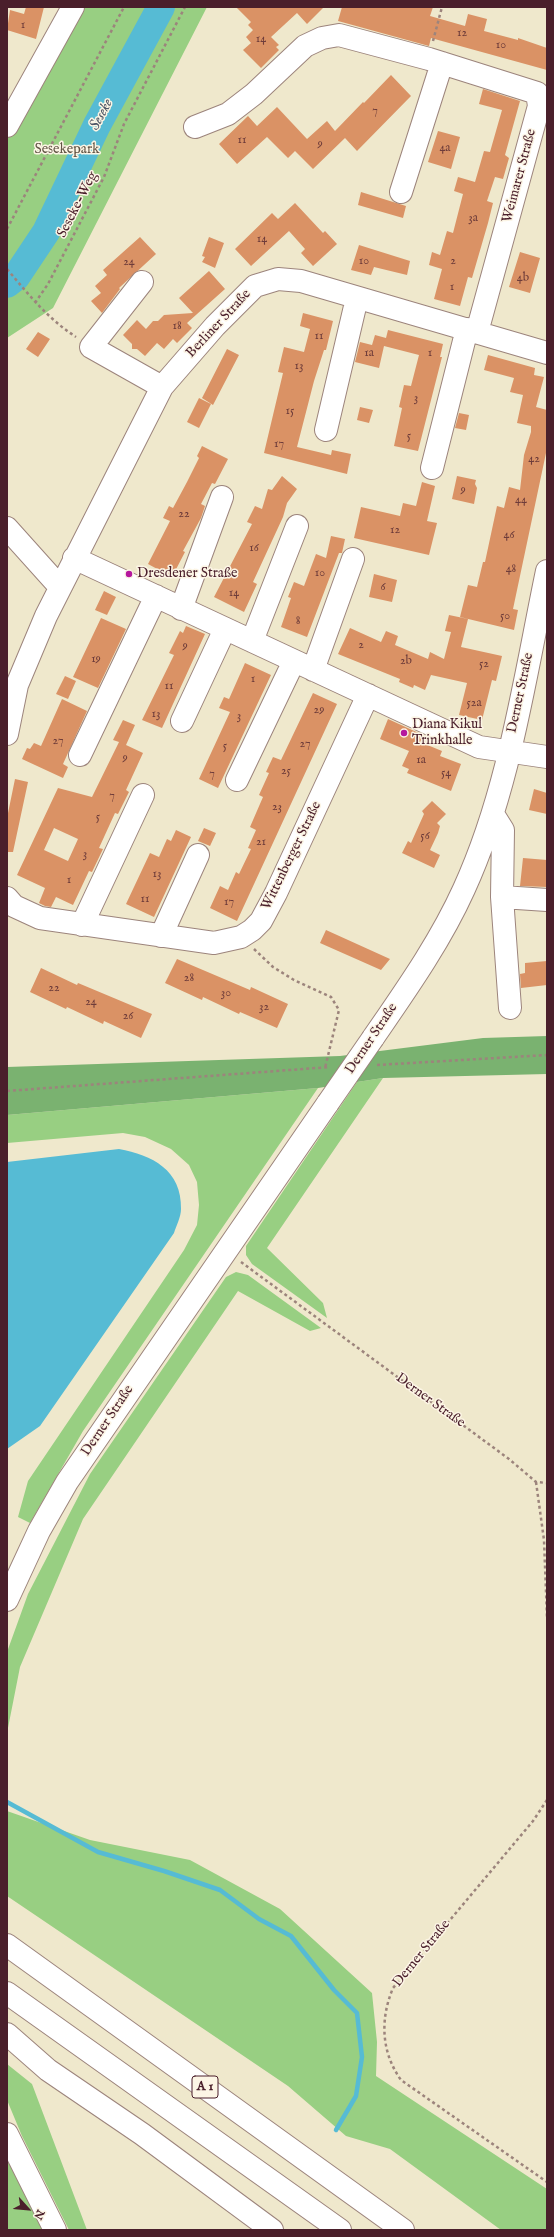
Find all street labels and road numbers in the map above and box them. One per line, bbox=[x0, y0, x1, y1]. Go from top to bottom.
street label: Weimarer Straße bbox=[499, 127, 541, 225]
street label: Seseke-Weg bbox=[54, 169, 102, 241]
street label: Berliner Straße bbox=[183, 286, 255, 362]
street label: Derner Straße bbox=[504, 651, 538, 735]
street label: Wittenberger Straße bbox=[258, 799, 326, 913]
street label: Derner Straße bbox=[342, 1000, 402, 1078]
street label: Derner Straße bbox=[392, 1370, 468, 1432]
street label: Derner Straße bbox=[78, 1382, 138, 1460]
street label: Derner Straße bbox=[390, 1917, 454, 1991]
road number: A 1 bbox=[192, 2076, 218, 2098]

